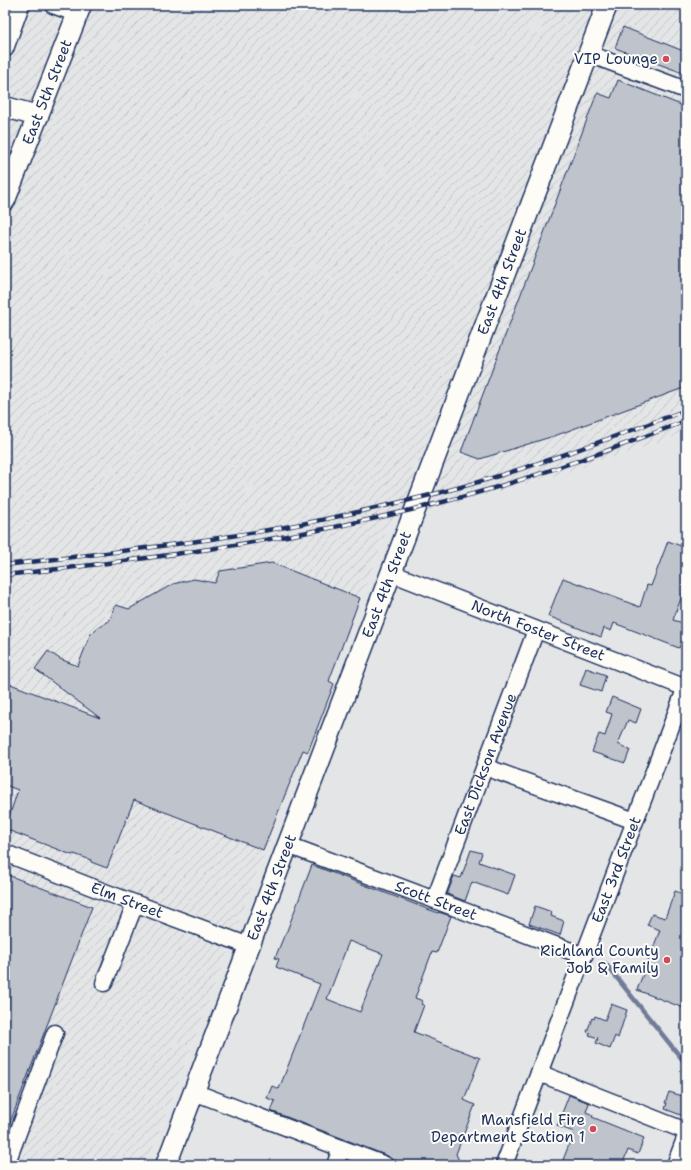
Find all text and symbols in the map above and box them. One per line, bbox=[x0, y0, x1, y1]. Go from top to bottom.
street label: East 5th Street bbox=[18, 36, 77, 147]
place label: VIP Lounge bbox=[574, 49, 658, 69]
marker: VIP Lounge bbox=[661, 54, 671, 64]
street label: East 4th Street bbox=[472, 225, 531, 338]
street label: East 4th Street bbox=[357, 528, 416, 641]
street label: North Foster Street bbox=[468, 595, 608, 666]
street label: East Dickson Avenue bbox=[450, 690, 521, 838]
street label: East 3rd Street bbox=[587, 814, 646, 926]
street label: East 4th Street bbox=[242, 831, 301, 944]
street label: Scott Street bbox=[392, 876, 480, 925]
street label: Elm Street bbox=[88, 878, 166, 923]
place label: Richland County Job & Family bbox=[540, 941, 659, 978]
marker: Richland County Job & Family bbox=[662, 955, 672, 965]
place label: Mansfield Fire Department Station 1 bbox=[431, 1110, 585, 1147]
marker: Mansfield Fire Department Station 1 bbox=[588, 1124, 598, 1134]

